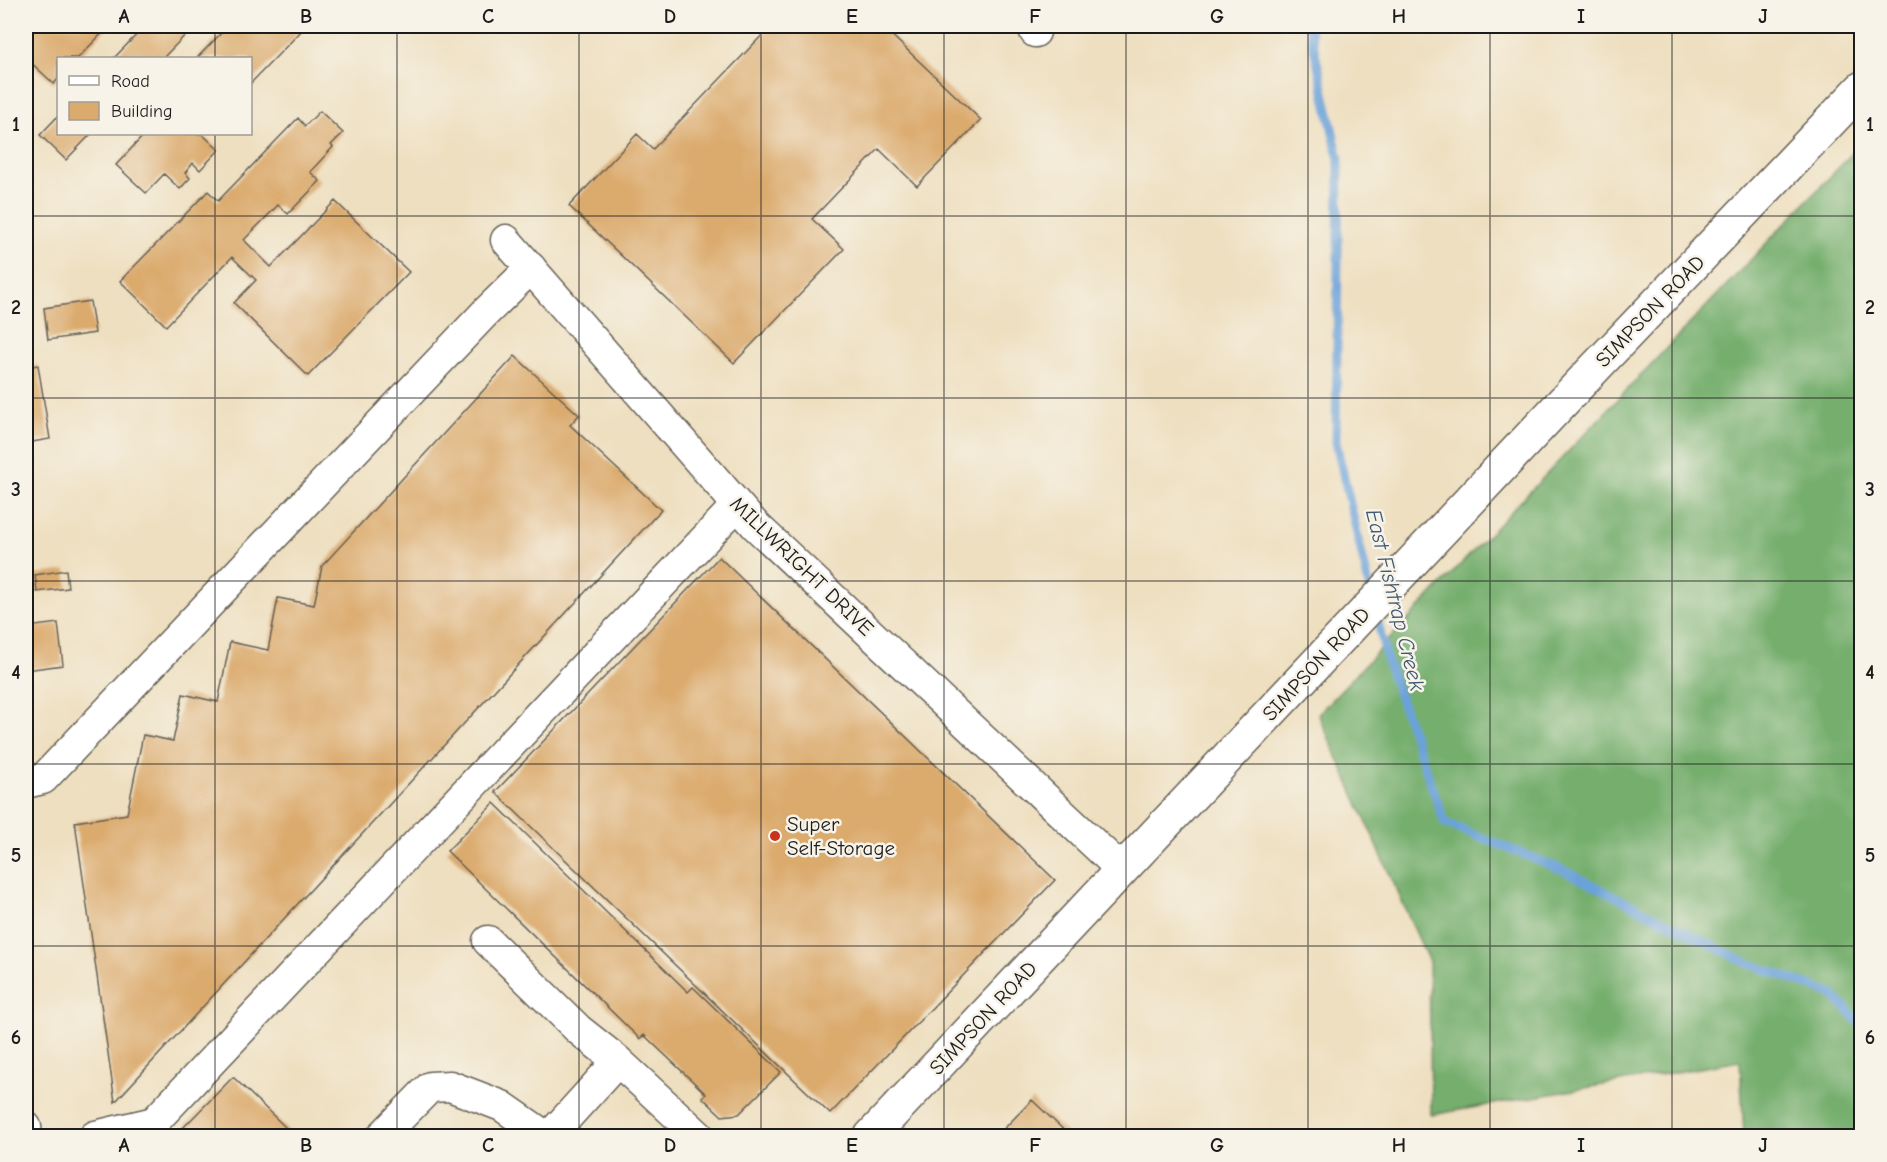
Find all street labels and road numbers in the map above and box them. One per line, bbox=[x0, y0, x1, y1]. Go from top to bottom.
street label: SIMPSON ROAD bbox=[1590, 250, 1710, 372]
street label: MILLWRIGHT DRIVE bbox=[725, 491, 879, 641]
street label: SIMPSON ROAD bbox=[1257, 602, 1375, 726]
street label: SIMPSON ROAD bbox=[924, 956, 1042, 1080]

